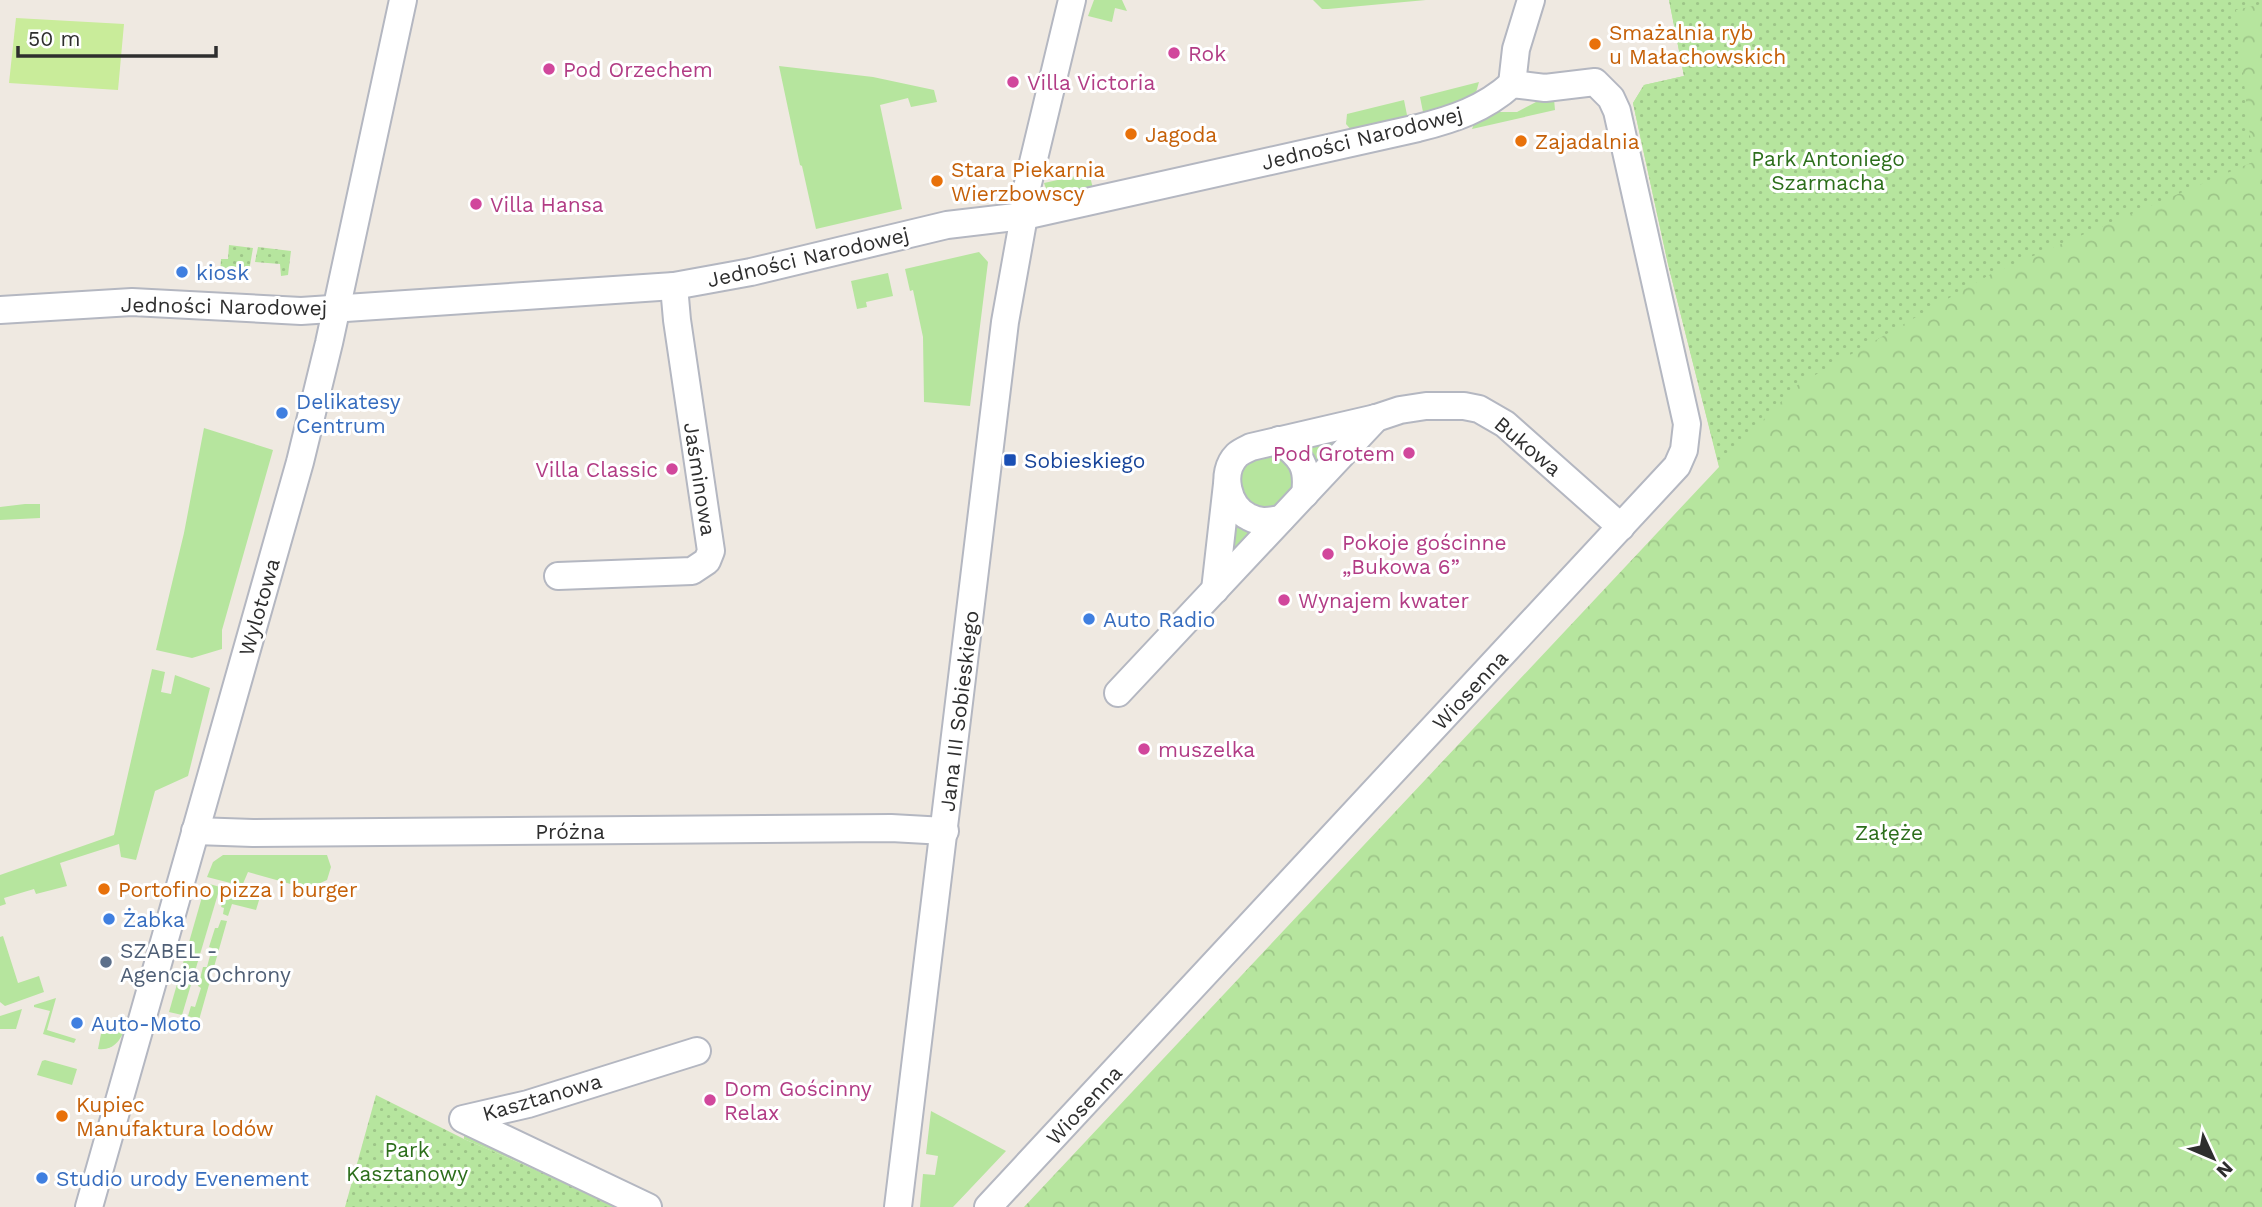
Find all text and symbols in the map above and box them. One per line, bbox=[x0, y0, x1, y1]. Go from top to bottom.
scale bar bbox=[18, 14, 215, 58]
place label: Smażalnia ryb u Małachowskich bbox=[1609, 20, 1786, 69]
text: 50 m bbox=[28, 26, 80, 51]
marker: Smażalnia ryb u Małachowskich bbox=[1587, 36, 1603, 52]
place label: Rok bbox=[1188, 41, 1226, 66]
marker: Rok bbox=[1166, 45, 1182, 61]
place label: Pod Orzechem bbox=[563, 57, 713, 82]
marker: Pod Orzechem bbox=[541, 61, 557, 77]
place label: Villa Victoria bbox=[1027, 70, 1155, 95]
marker: Villa Victoria bbox=[1005, 74, 1021, 90]
street label: Jedności Narodowej bbox=[1259, 101, 1465, 175]
place label: Jagoda bbox=[1145, 122, 1217, 147]
marker: Jagoda bbox=[1123, 126, 1139, 142]
place label: Zajadalnia bbox=[1535, 129, 1640, 154]
marker: Zajadalnia bbox=[1513, 133, 1529, 149]
park label: Park Antoniego Szarmacha bbox=[1751, 146, 1905, 195]
place label: Stara Piekarnia Wierzbowscy bbox=[951, 157, 1105, 206]
marker: Stara Piekarnia Wierzbowscy bbox=[929, 173, 945, 189]
place label: Villa Hansa bbox=[490, 192, 604, 217]
marker: Villa Hansa bbox=[468, 196, 484, 212]
street label: Jedności Narodowej bbox=[705, 222, 911, 292]
place label: kiosk bbox=[196, 260, 249, 285]
marker: kiosk bbox=[174, 264, 190, 280]
street label: Jedności Narodowej bbox=[121, 292, 327, 320]
place label: Delikatesy Centrum bbox=[296, 389, 401, 438]
marker: Delikatesy Centrum bbox=[274, 405, 290, 421]
street label: Bukowa bbox=[1489, 411, 1567, 481]
street label: Jaśminowa bbox=[679, 420, 721, 538]
place label: Pod Grotem bbox=[1273, 441, 1395, 466]
marker: Pod Grotem bbox=[1401, 445, 1417, 461]
place label: Sobieskiego bbox=[1024, 448, 1145, 473]
marker: Sobieskiego bbox=[1002, 452, 1018, 468]
place label: Villa Classic bbox=[535, 457, 658, 482]
marker: Villa Classic bbox=[664, 461, 680, 477]
place label: Pokoje gościnne „Bukowa 6” bbox=[1342, 530, 1507, 579]
marker: Pokoje gościnne „Bukowa 6” bbox=[1320, 546, 1336, 562]
street label: Wylotowa bbox=[233, 555, 285, 659]
place label: Wynajem kwater bbox=[1298, 588, 1469, 613]
marker: Wynajem kwater bbox=[1276, 592, 1292, 608]
place label: Auto Radio bbox=[1103, 607, 1215, 632]
street label: Jana III Sobieskiego bbox=[934, 609, 984, 813]
marker: Auto Radio bbox=[1081, 611, 1097, 627]
street label: Wiosenna bbox=[1427, 645, 1513, 735]
place label: muszelka bbox=[1158, 737, 1255, 762]
marker: muszelka bbox=[1136, 741, 1152, 757]
street label: Próżna bbox=[535, 819, 605, 844]
park label: Załęże bbox=[1855, 820, 1923, 845]
place label: Portofino pizza i burger bbox=[118, 877, 358, 902]
marker: Portofino pizza i burger bbox=[96, 881, 112, 897]
place label: Żabka bbox=[123, 907, 185, 932]
marker: Żabka bbox=[101, 911, 117, 927]
place label: SZABEL - Agencja Ochrony bbox=[120, 938, 291, 987]
marker: SZABEL - Agencja Ochrony bbox=[98, 954, 114, 970]
place label: Auto-Moto bbox=[91, 1011, 201, 1036]
marker: Auto-Moto bbox=[69, 1015, 85, 1031]
street label: Wiosenna bbox=[1041, 1060, 1127, 1150]
street label: Kasztanowa bbox=[480, 1068, 605, 1126]
place label: Dom Gościnny Relax bbox=[724, 1076, 872, 1125]
place label: Kupiec Manufaktura lodów bbox=[76, 1092, 274, 1141]
marker: Dom Gościnny Relax bbox=[702, 1092, 718, 1108]
marker: Kupiec Manufaktura lodów bbox=[54, 1108, 70, 1124]
north arrow bbox=[2178, 1123, 2248, 1193]
park label: Park Kasztanowy bbox=[346, 1137, 468, 1186]
text: N bbox=[2212, 1156, 2238, 1183]
place label: Studio urody Evenement bbox=[56, 1166, 309, 1191]
marker: Studio urody Evenement bbox=[34, 1170, 50, 1186]

